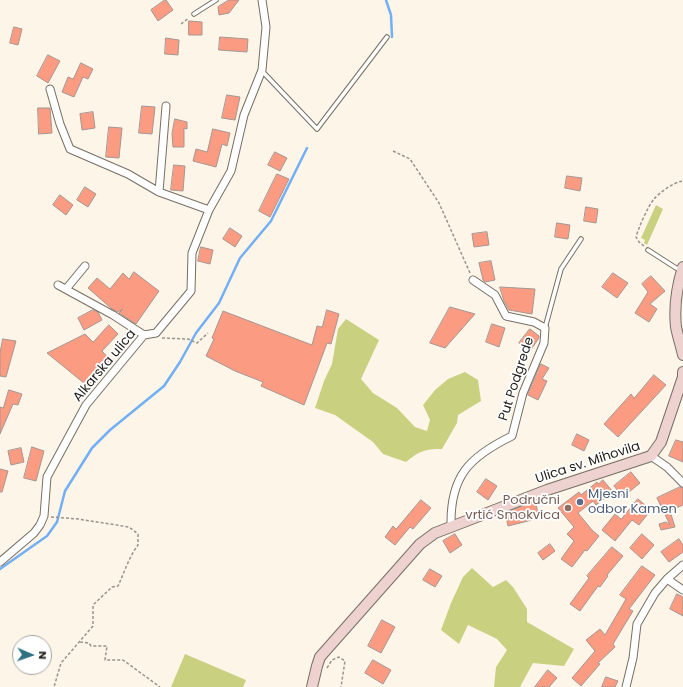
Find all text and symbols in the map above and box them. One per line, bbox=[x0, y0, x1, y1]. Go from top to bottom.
street label: Alkarska ulica bbox=[70, 327, 140, 405]
street label: Put Podgrede bbox=[496, 335, 538, 423]
street label: Ulica sv. Mihovila bbox=[534, 439, 642, 487]
place label: Mjesni odbor Kamen bbox=[588, 487, 677, 518]
place label: Područni vrtić Smokvica bbox=[465, 493, 560, 524]
marker: Mjesni odbor Kamen bbox=[575, 497, 585, 507]
marker: Područni vrtić Smokvica bbox=[563, 503, 573, 513]
north arrow bbox=[12, 635, 52, 675]
text: N bbox=[35, 651, 51, 660]

